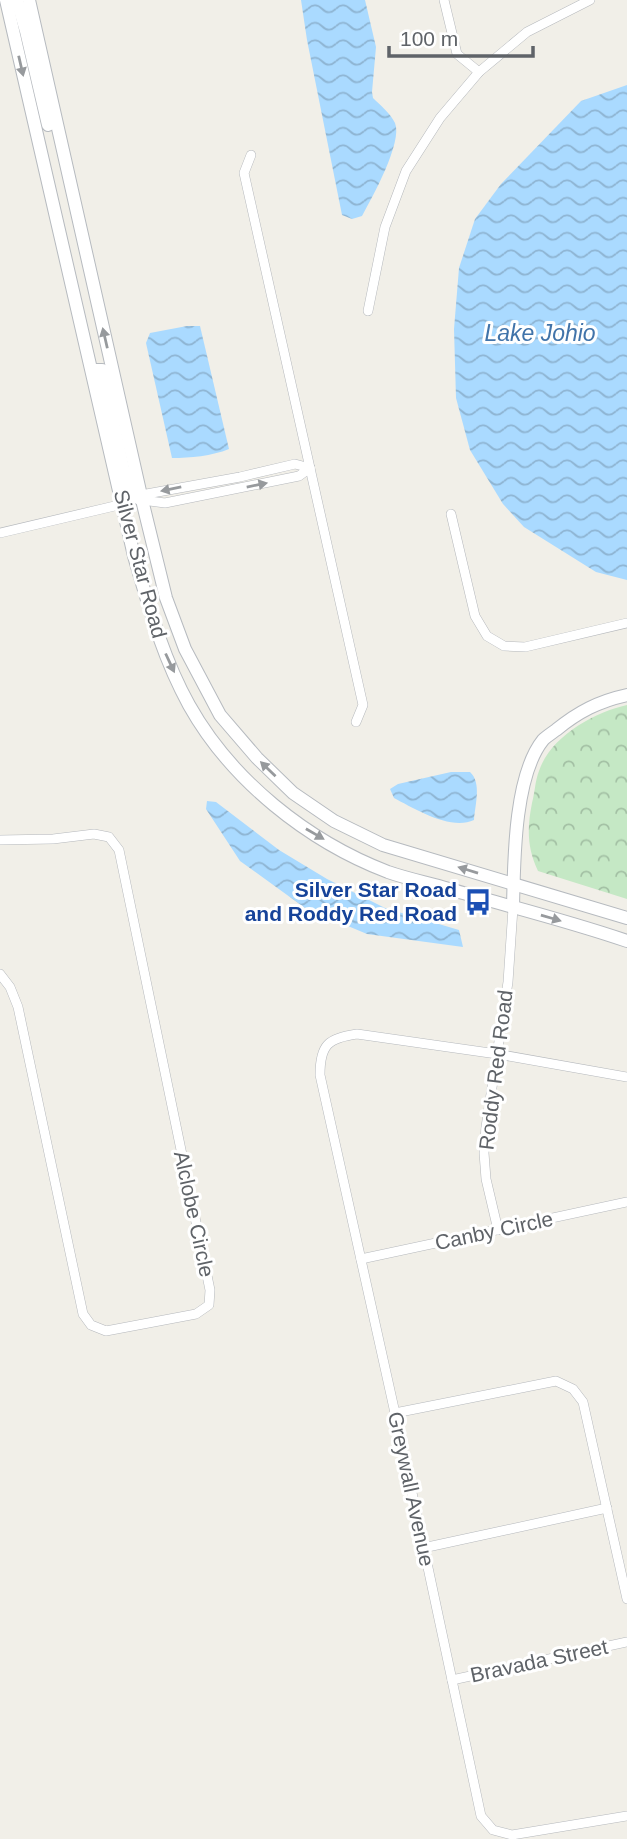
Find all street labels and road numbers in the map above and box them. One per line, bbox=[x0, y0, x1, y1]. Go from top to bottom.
street label: Silver Star Road bbox=[110, 487, 171, 641]
street label: Roddy Red Road bbox=[474, 989, 517, 1151]
street label: Alclobe Circle bbox=[170, 1149, 219, 1279]
street label: Canby Circle bbox=[433, 1207, 555, 1254]
street label: Greywall Avenue bbox=[384, 1410, 439, 1568]
street label: Bravada Street bbox=[468, 1635, 610, 1686]

